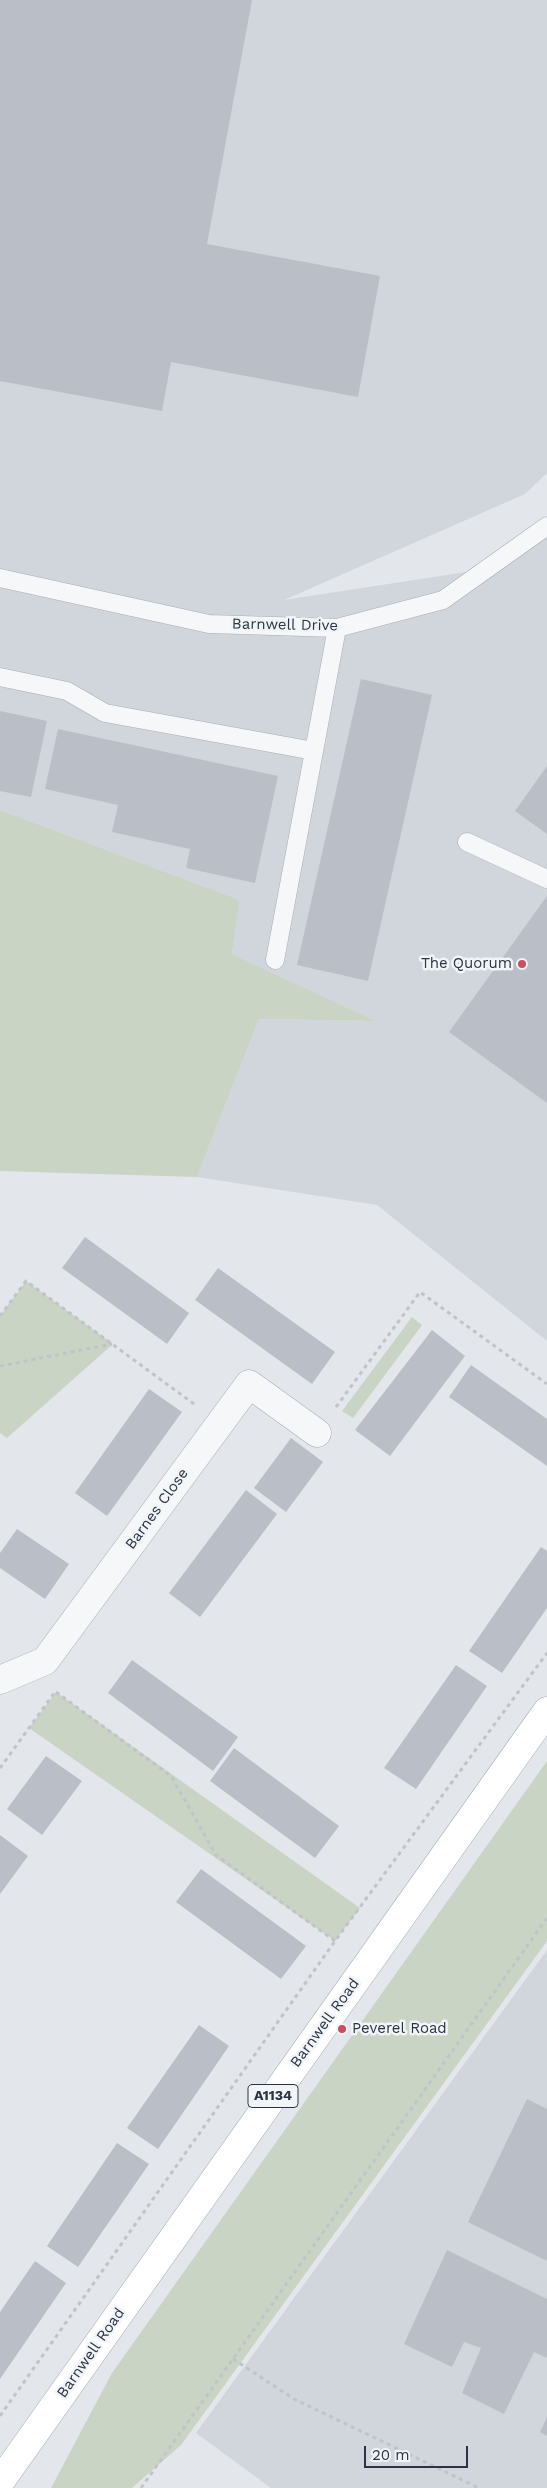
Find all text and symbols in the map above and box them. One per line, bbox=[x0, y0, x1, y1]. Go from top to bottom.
street label: Barnwell Drive bbox=[232, 615, 338, 635]
place label: The Quorum bbox=[421, 955, 512, 973]
marker: The Quorum bbox=[516, 958, 528, 970]
street label: Barnes Close bbox=[122, 1465, 192, 1553]
street label: Barnwell Road bbox=[287, 1975, 363, 2071]
place label: Peverel Road bbox=[352, 2020, 447, 2038]
marker: Peverel Road bbox=[336, 2023, 348, 2035]
road number: A1134 bbox=[248, 2084, 298, 2108]
street label: Barnwell Road bbox=[53, 2305, 129, 2401]
scale bar bbox=[367, 2436, 471, 2468]
text: 20 m bbox=[372, 2446, 410, 2464]

